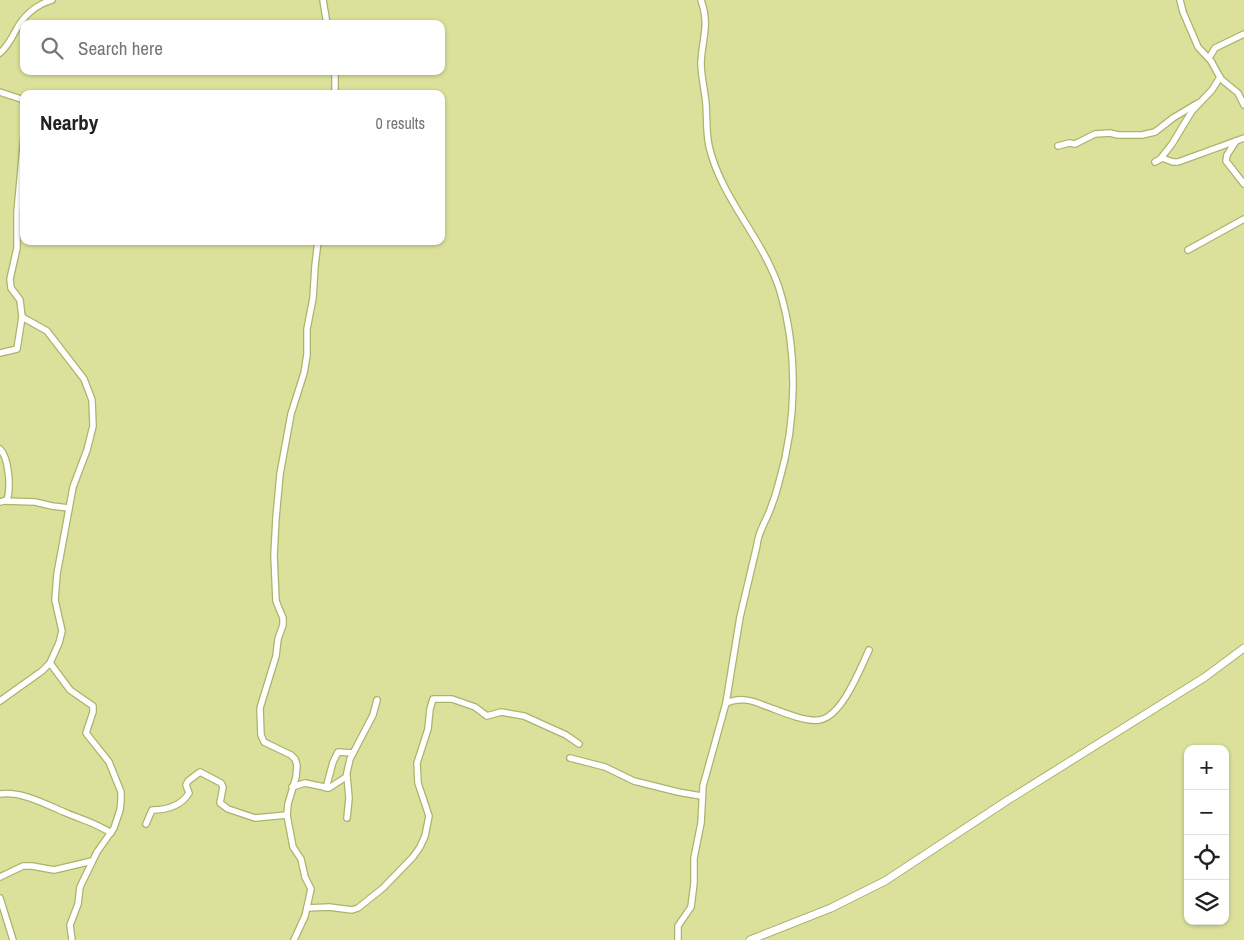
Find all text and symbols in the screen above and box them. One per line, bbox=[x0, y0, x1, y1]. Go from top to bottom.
search box bbox=[20, 20, 445, 75]
icon: search bbox=[38, 34, 66, 62]
text: Search here bbox=[78, 35, 163, 61]
text: Nearby bbox=[40, 108, 98, 137]
text: 0 results bbox=[375, 112, 425, 134]
map controls bbox=[1184, 745, 1229, 925]
button: + bbox=[1184, 745, 1229, 790]
button: − bbox=[1184, 790, 1229, 835]
button: locate bbox=[1184, 835, 1229, 880]
button: layers bbox=[1184, 880, 1229, 925]

